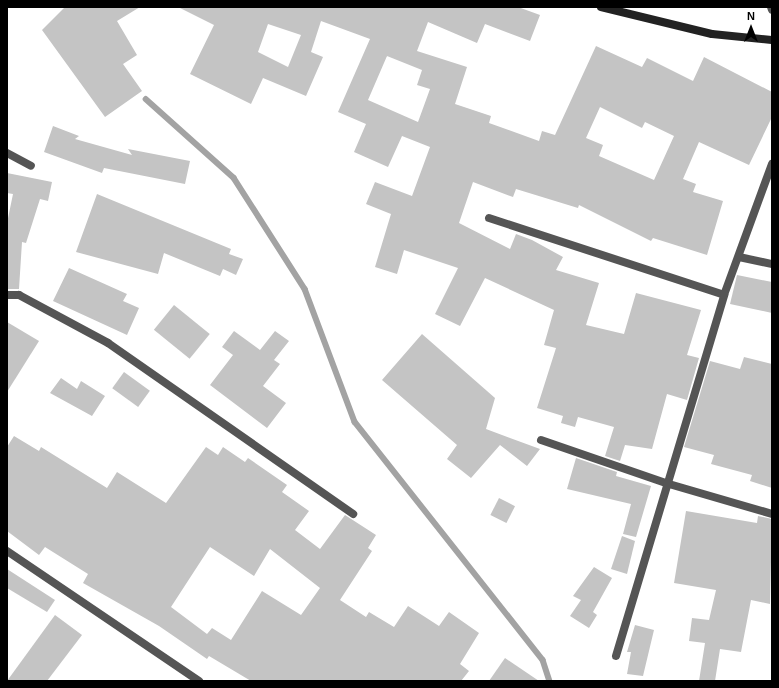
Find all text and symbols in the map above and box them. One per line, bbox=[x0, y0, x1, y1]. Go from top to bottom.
north arrow bbox=[731, 8, 771, 48]
text: N bbox=[747, 10, 755, 22]

